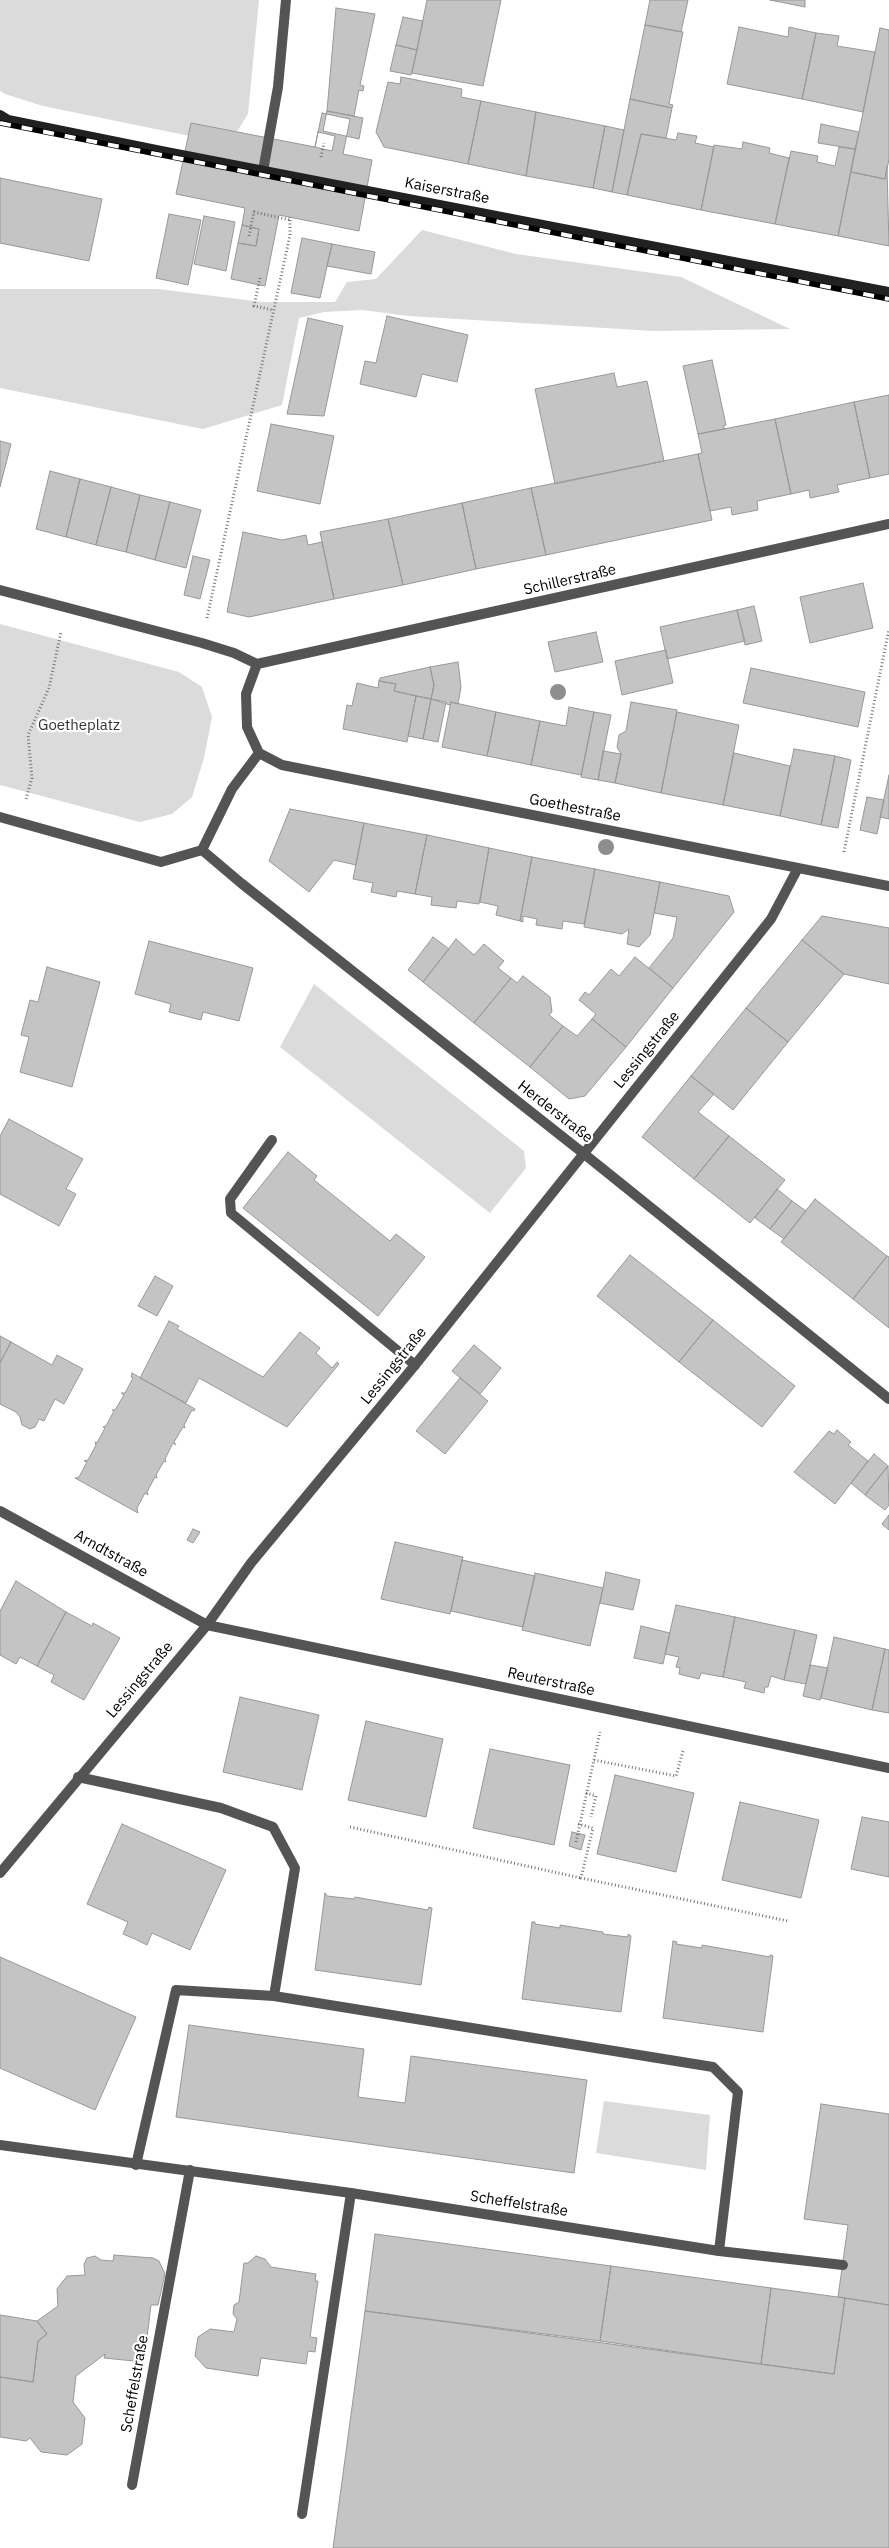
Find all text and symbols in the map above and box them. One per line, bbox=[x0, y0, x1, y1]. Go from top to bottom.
street label: Kaiserstraße bbox=[403, 174, 491, 208]
street label: Schillerstraße bbox=[522, 561, 618, 599]
park label: Goetheplatz bbox=[38, 717, 120, 735]
street label: Goethestraße bbox=[528, 790, 622, 826]
street label: Lessingstraße bbox=[610, 1008, 684, 1092]
street label: Herderstraße bbox=[514, 1077, 596, 1147]
street label: Lessingstraße bbox=[357, 1324, 431, 1408]
street label: Arndtstraße bbox=[71, 1526, 151, 1582]
street label: Lessingstraße bbox=[103, 1638, 177, 1722]
street label: Reuterstraße bbox=[506, 1664, 596, 1700]
street label: Scheffelstraße bbox=[469, 2187, 569, 2221]
street label: Scheffelstraße bbox=[118, 2334, 152, 2434]

